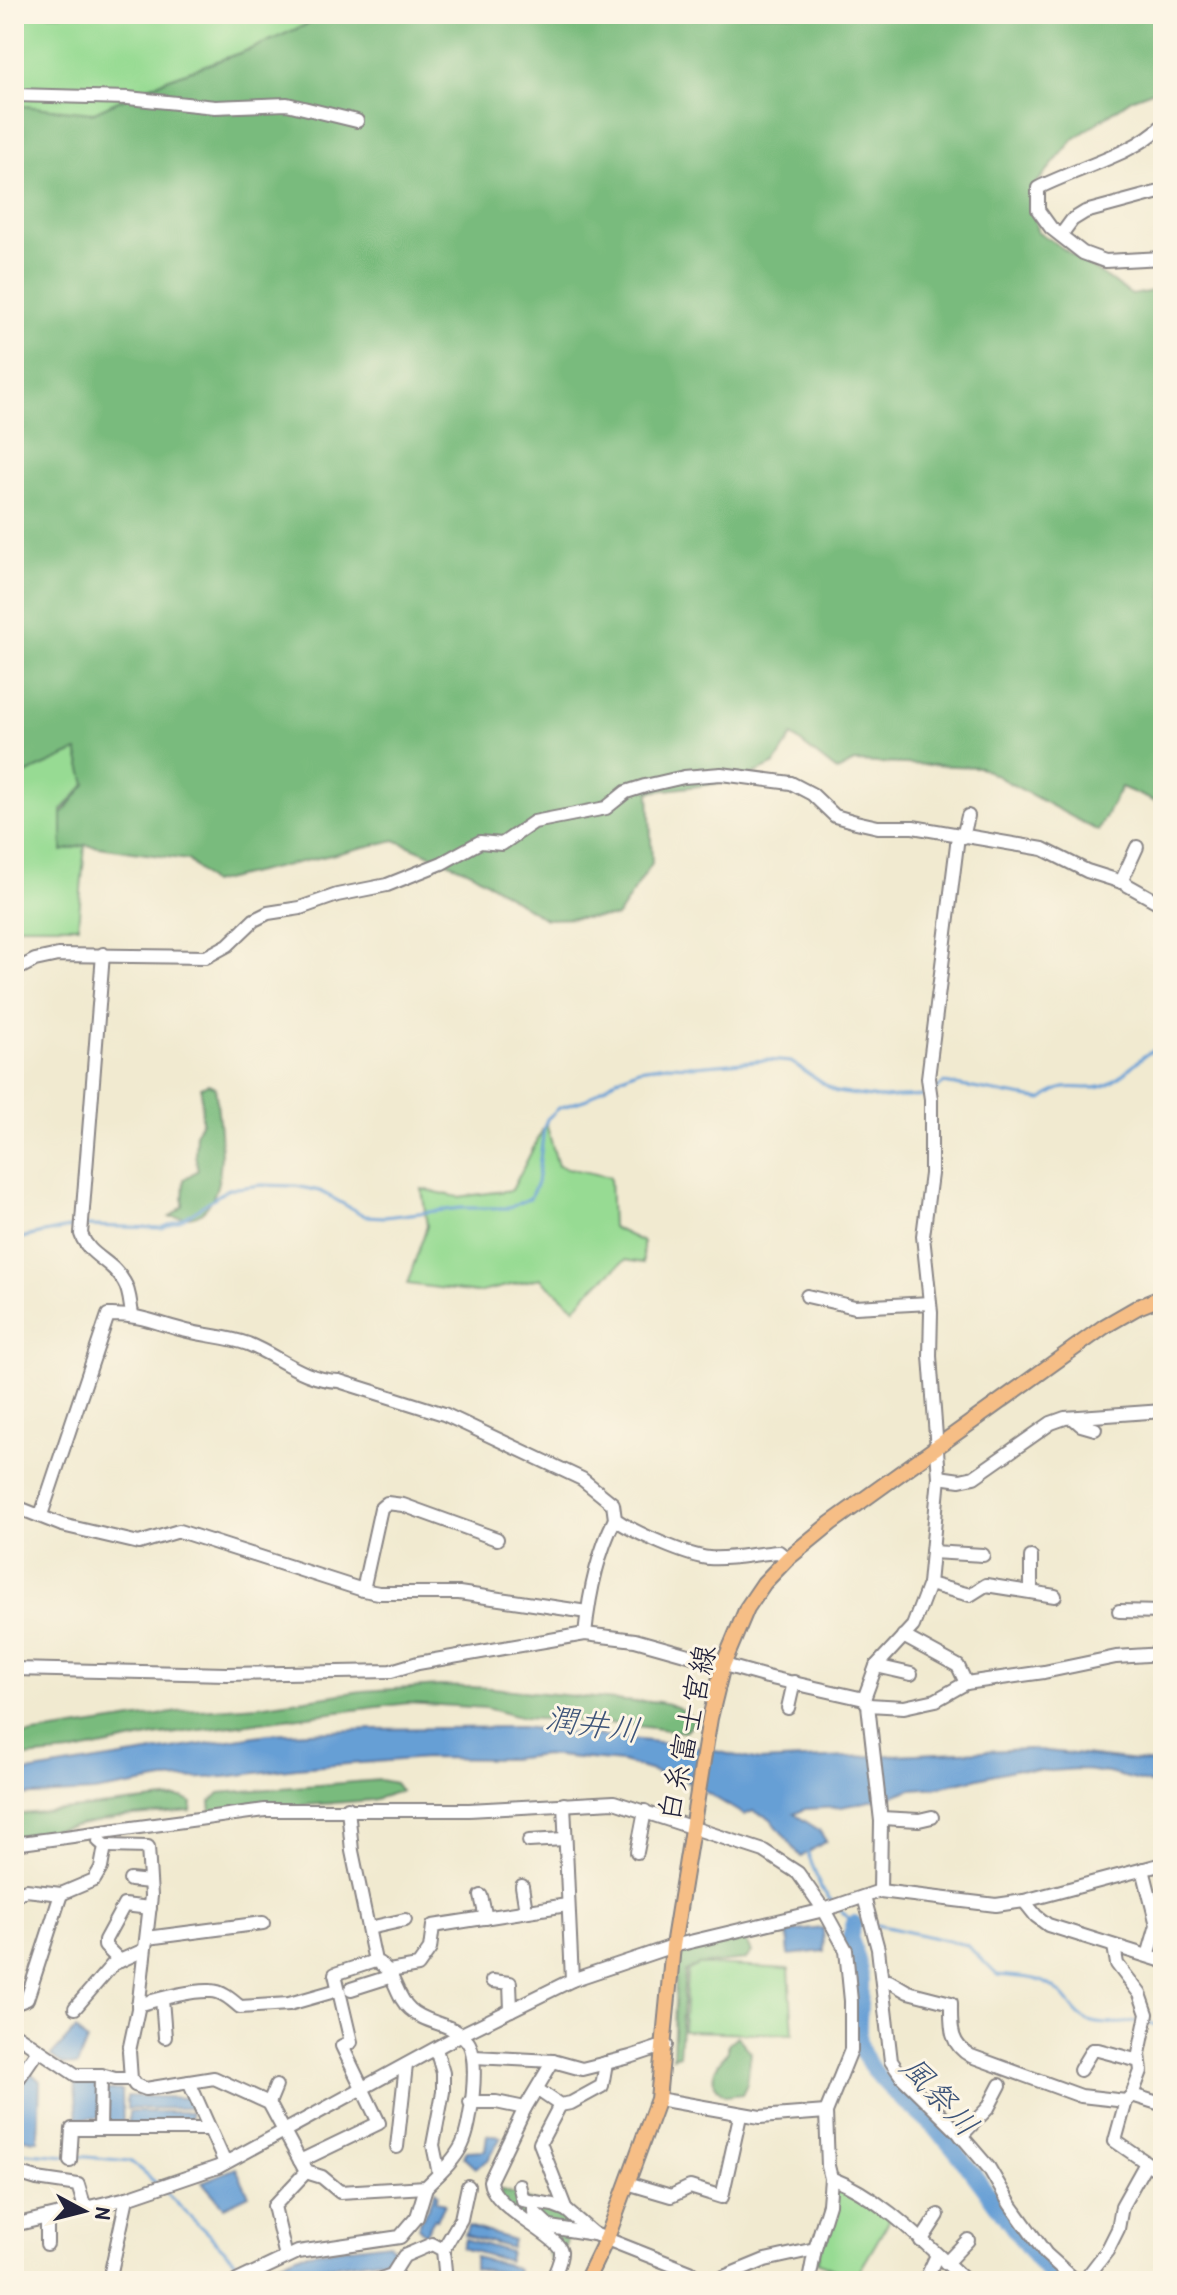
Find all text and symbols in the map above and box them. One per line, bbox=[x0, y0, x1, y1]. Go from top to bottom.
street label: 白糸富士宮線 bbox=[648, 1641, 724, 1825]
water label: 潤井川 bbox=[543, 1696, 644, 1751]
water label: 風祭川 bbox=[892, 2046, 989, 2145]
north arrow bbox=[44, 2171, 124, 2251]
text: N bbox=[88, 2206, 119, 2221]

